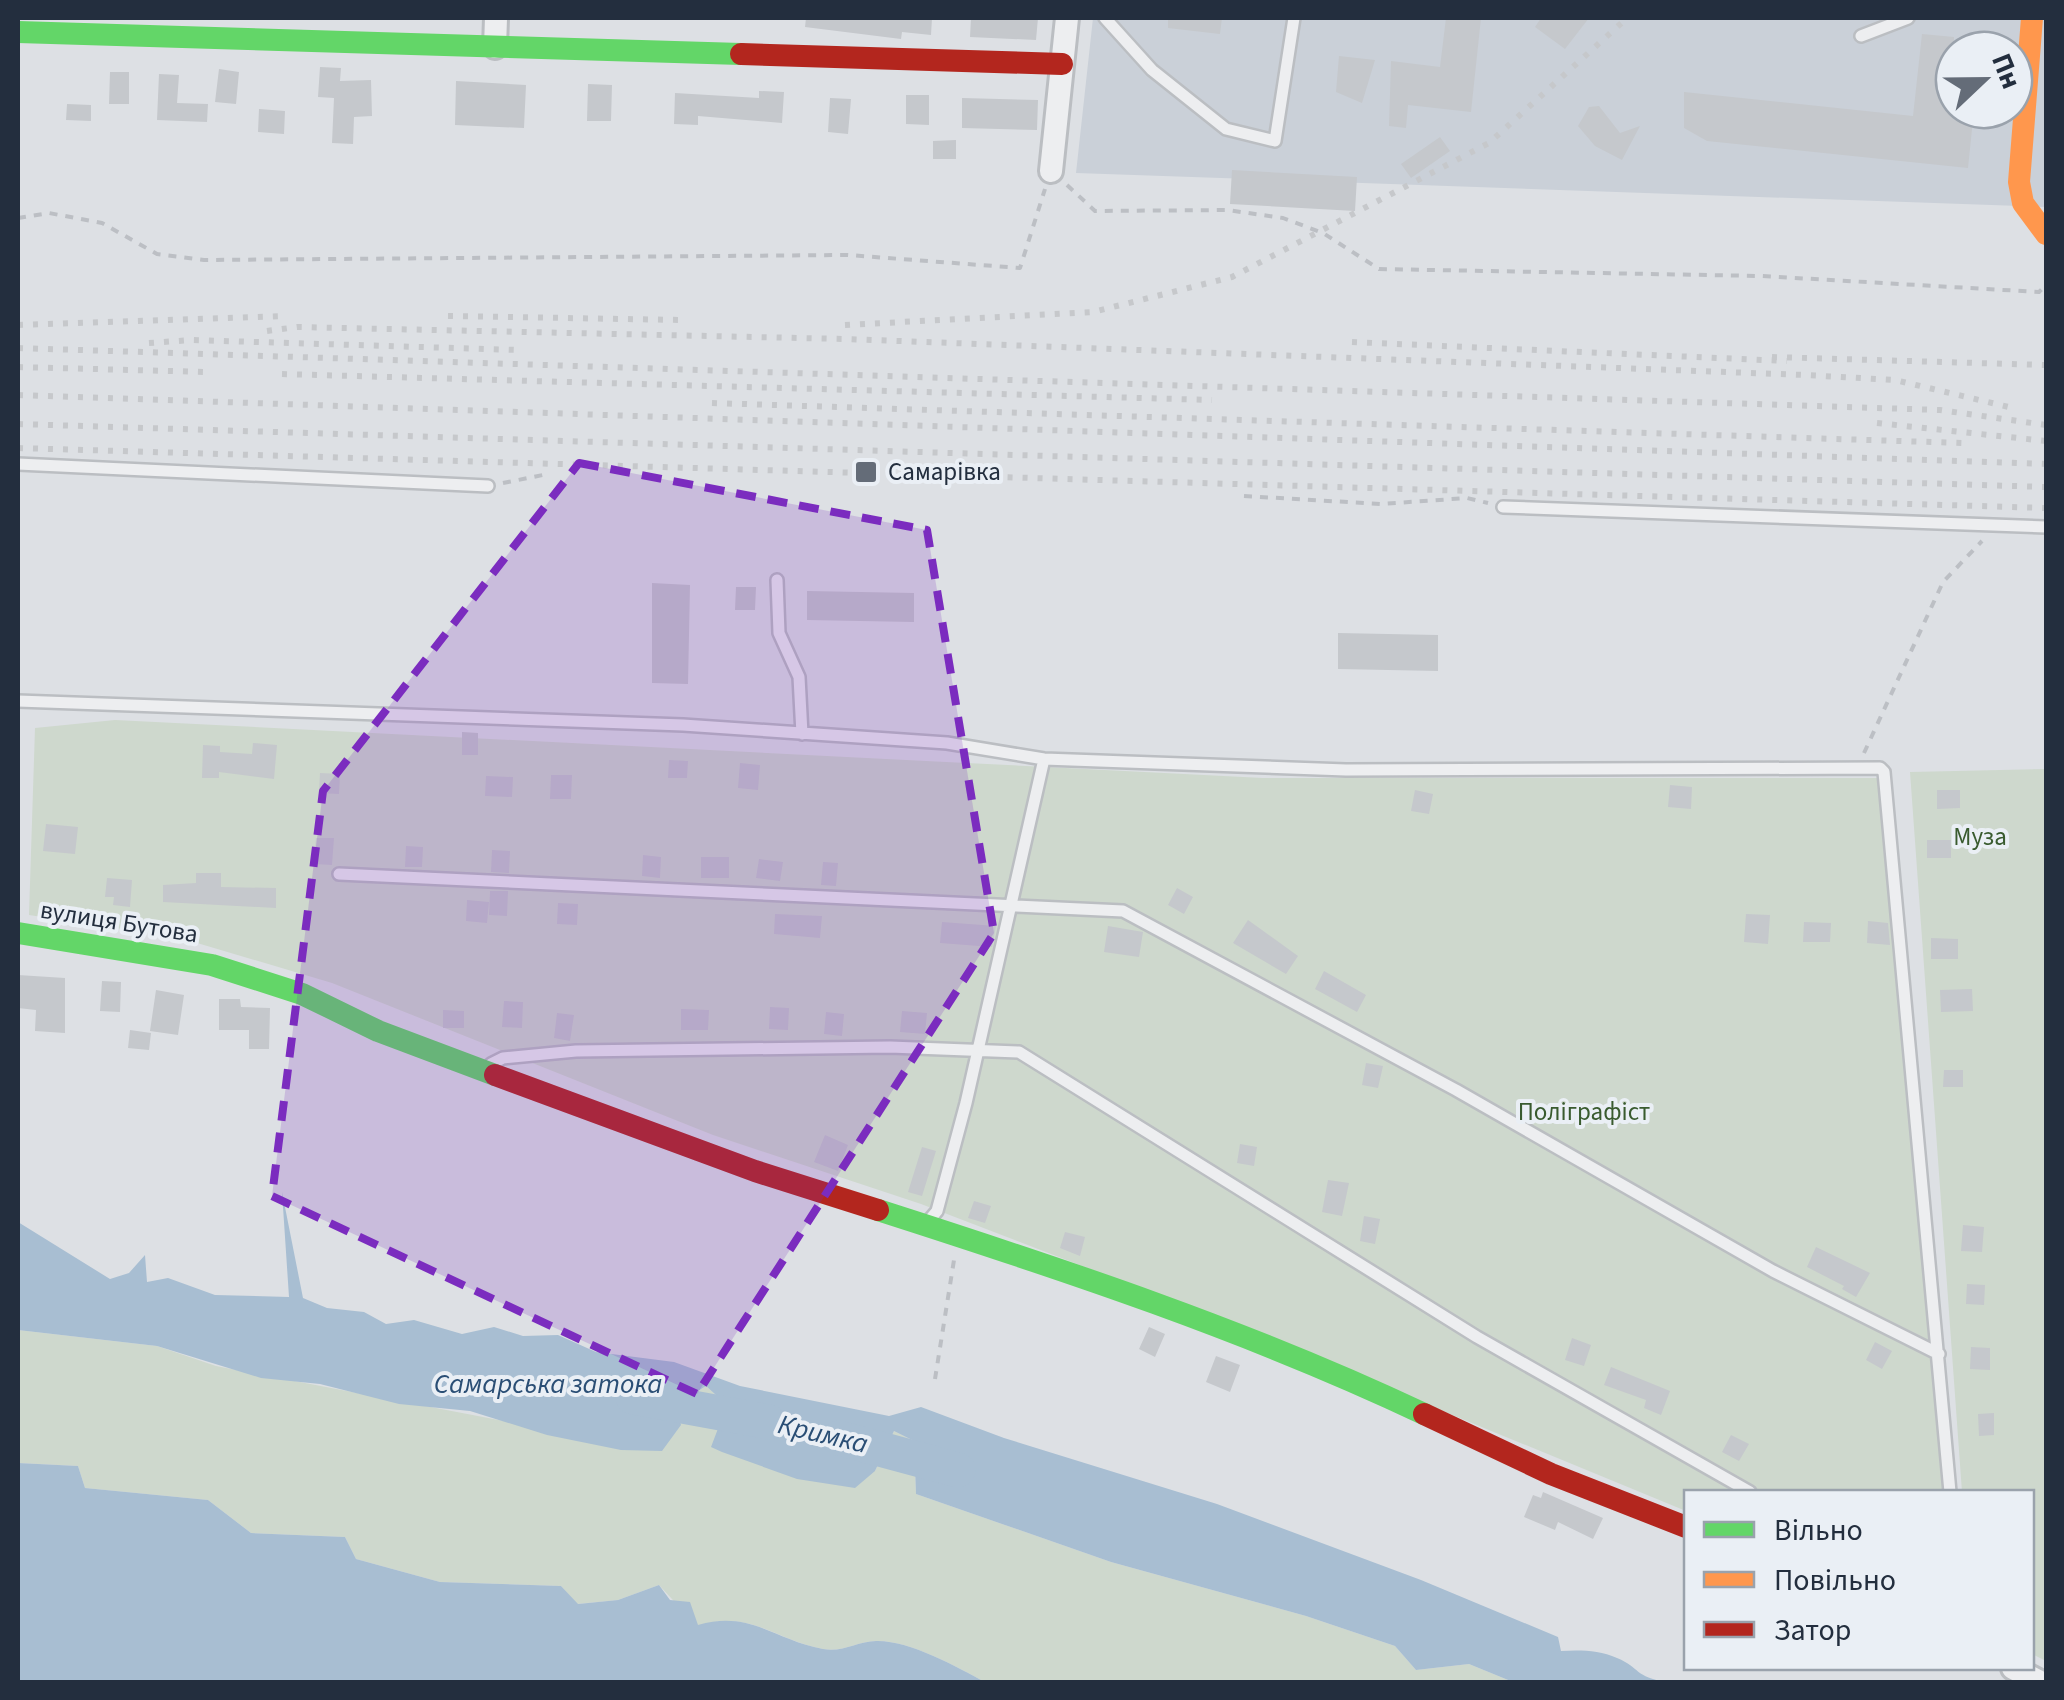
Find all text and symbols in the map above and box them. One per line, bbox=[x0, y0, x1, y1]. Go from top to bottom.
north arrow bbox=[1934, 30, 2034, 130]
text: Пн bbox=[1981, 47, 2031, 95]
place label: Самарівка bbox=[888, 454, 1001, 490]
marker: Самарівка bbox=[853, 459, 879, 485]
park label: Муза bbox=[1953, 819, 2007, 855]
street label: вулиця Бутова bbox=[38, 892, 200, 952]
park label: Поліграфіст bbox=[1518, 1094, 1650, 1130]
water label: Самарська затока bbox=[434, 1364, 662, 1404]
water label: Кримка bbox=[774, 1404, 872, 1464]
legend bbox=[1684, 1490, 2034, 1670]
text: Вільно bbox=[1774, 1509, 1863, 1552]
text: Повільно bbox=[1774, 1559, 1896, 1602]
text: Затор bbox=[1774, 1609, 1852, 1652]

